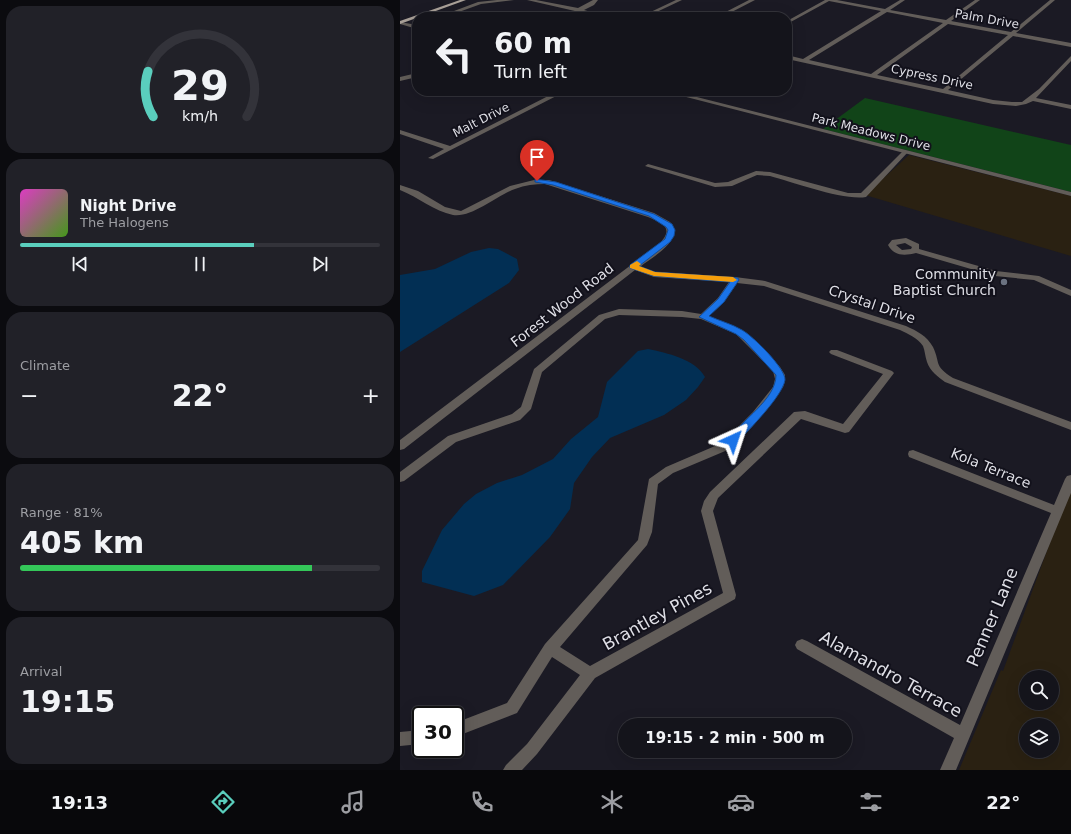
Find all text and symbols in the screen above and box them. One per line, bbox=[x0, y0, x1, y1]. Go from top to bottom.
street label: Palm Drive bbox=[954, 6, 1020, 32]
text: 60 m bbox=[494, 27, 572, 60]
icon: left bbox=[428, 28, 480, 80]
text: 29 bbox=[171, 61, 229, 110]
text: Turn left bbox=[494, 61, 567, 82]
street label: Cypress Drive bbox=[890, 61, 974, 93]
street label: Malt Drive bbox=[450, 100, 512, 140]
text: km/h bbox=[182, 108, 218, 124]
street label: Park Meadows Drive bbox=[810, 110, 932, 154]
pin bbox=[520, 140, 554, 181]
icon: arrive bbox=[526, 146, 548, 168]
text: Night Drive bbox=[80, 197, 176, 215]
text: The Halogens bbox=[80, 215, 169, 230]
icon: previous bbox=[69, 253, 91, 275]
icon: pause bbox=[189, 253, 211, 275]
icon: next bbox=[309, 253, 331, 275]
street label: Forest Wood Road bbox=[507, 260, 617, 350]
place label: Community Baptist Church bbox=[893, 266, 996, 298]
marker: Community Baptist Church bbox=[999, 277, 1009, 287]
street label: Crystal Drive bbox=[826, 282, 918, 326]
text: Climate bbox=[20, 358, 70, 373]
text: 22° bbox=[172, 378, 228, 413]
text: − bbox=[20, 383, 38, 408]
text: + bbox=[362, 383, 380, 408]
position arrow bbox=[712, 419, 754, 461]
street label: Kola Terrace bbox=[949, 445, 1033, 491]
text: Range · 81% bbox=[20, 505, 103, 520]
text: 405 km bbox=[20, 525, 144, 560]
street label: Penner Lane bbox=[962, 564, 1022, 670]
street label: Brantley Pines bbox=[599, 578, 715, 654]
street label: Alamandro Terrace bbox=[816, 627, 966, 721]
text: Arrival bbox=[20, 664, 62, 679]
map controls bbox=[1019, 670, 1059, 758]
button: search bbox=[1019, 670, 1059, 710]
text: 19:15 bbox=[20, 684, 116, 719]
speed limit sign: 30 bbox=[412, 706, 464, 758]
button: layers bbox=[1019, 718, 1059, 758]
text: 19:15 · 2 min · 500 m bbox=[645, 729, 825, 747]
icon: directions bbox=[209, 788, 237, 816]
icon: music bbox=[339, 788, 367, 816]
icon: phone bbox=[468, 788, 496, 816]
icon: climate bbox=[598, 788, 626, 816]
icon: car bbox=[727, 788, 755, 816]
icon: filters bbox=[857, 788, 885, 816]
text: 19:13 bbox=[51, 792, 108, 813]
text: 22° bbox=[986, 792, 1020, 813]

